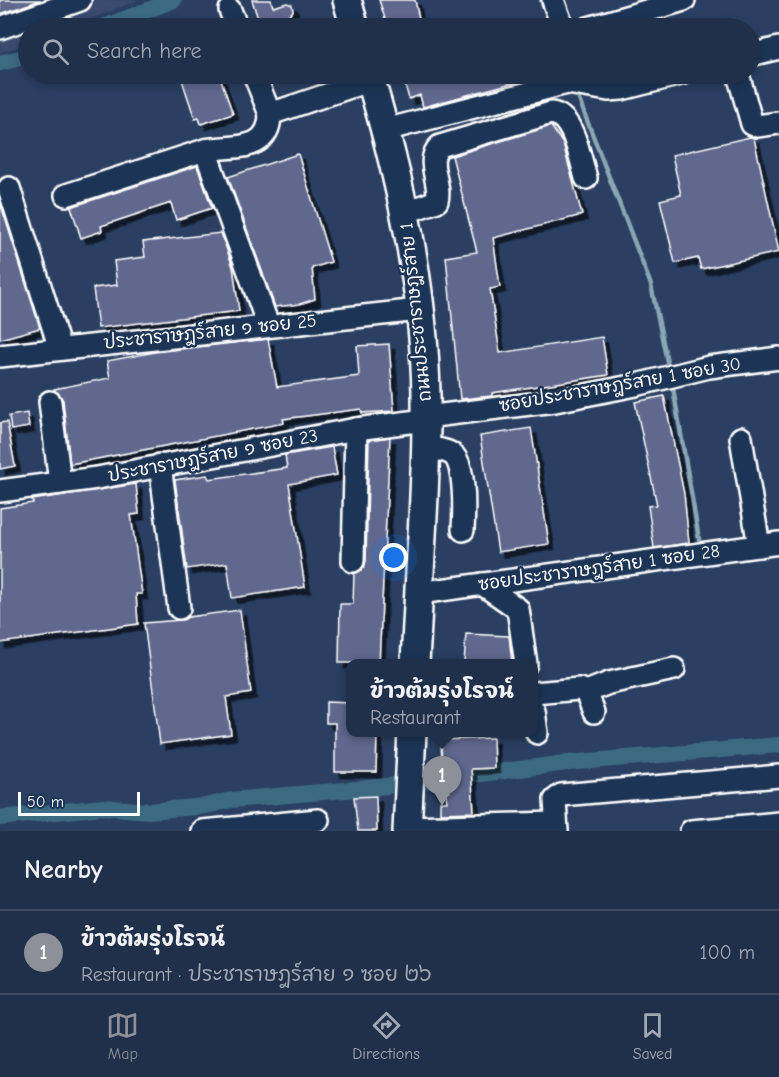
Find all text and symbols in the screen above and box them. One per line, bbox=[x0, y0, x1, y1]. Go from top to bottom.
search box bbox=[18, 18, 761, 84]
icon: search bbox=[39, 35, 72, 68]
text: Search here bbox=[87, 38, 202, 64]
street label: ถนนประชาราษฎร์สาย 1 bbox=[393, 221, 437, 403]
street label: ประชาราษฎร์สาย ๑ ซอย 25 bbox=[102, 307, 318, 355]
street label: ซอยประชาราษฎร์สาย 1 ซอย 30 bbox=[497, 350, 743, 418]
street label: ประชาราษฎร์สาย ๑ ซอย 23 bbox=[106, 422, 320, 488]
street label: ซอยประชาราษฎร์สาย 1 ซอย 28 bbox=[476, 538, 721, 596]
your location bbox=[379, 543, 408, 572]
popup bbox=[346, 659, 538, 737]
text: ข้าวต้มรุ่งโรจน์ bbox=[370, 678, 514, 704]
text: Restaurant bbox=[370, 706, 460, 729]
pin: 1 bbox=[422, 756, 462, 806]
scale bar bbox=[18, 789, 140, 816]
text: 50 m bbox=[27, 793, 64, 811]
text: Nearby bbox=[24, 855, 103, 885]
text: ข้าวต้มรุ่งโรจน์ bbox=[81, 926, 225, 952]
text: 1 bbox=[40, 941, 47, 964]
text: 100 m bbox=[700, 941, 755, 964]
text: Restaurant · ประชาราษฎร์สาย ๑ ซอย ๒๖ bbox=[81, 963, 432, 986]
tab: Map bbox=[106, 1009, 139, 1063]
tab: Directions bbox=[352, 1009, 420, 1063]
tab: Saved bbox=[633, 1009, 673, 1063]

